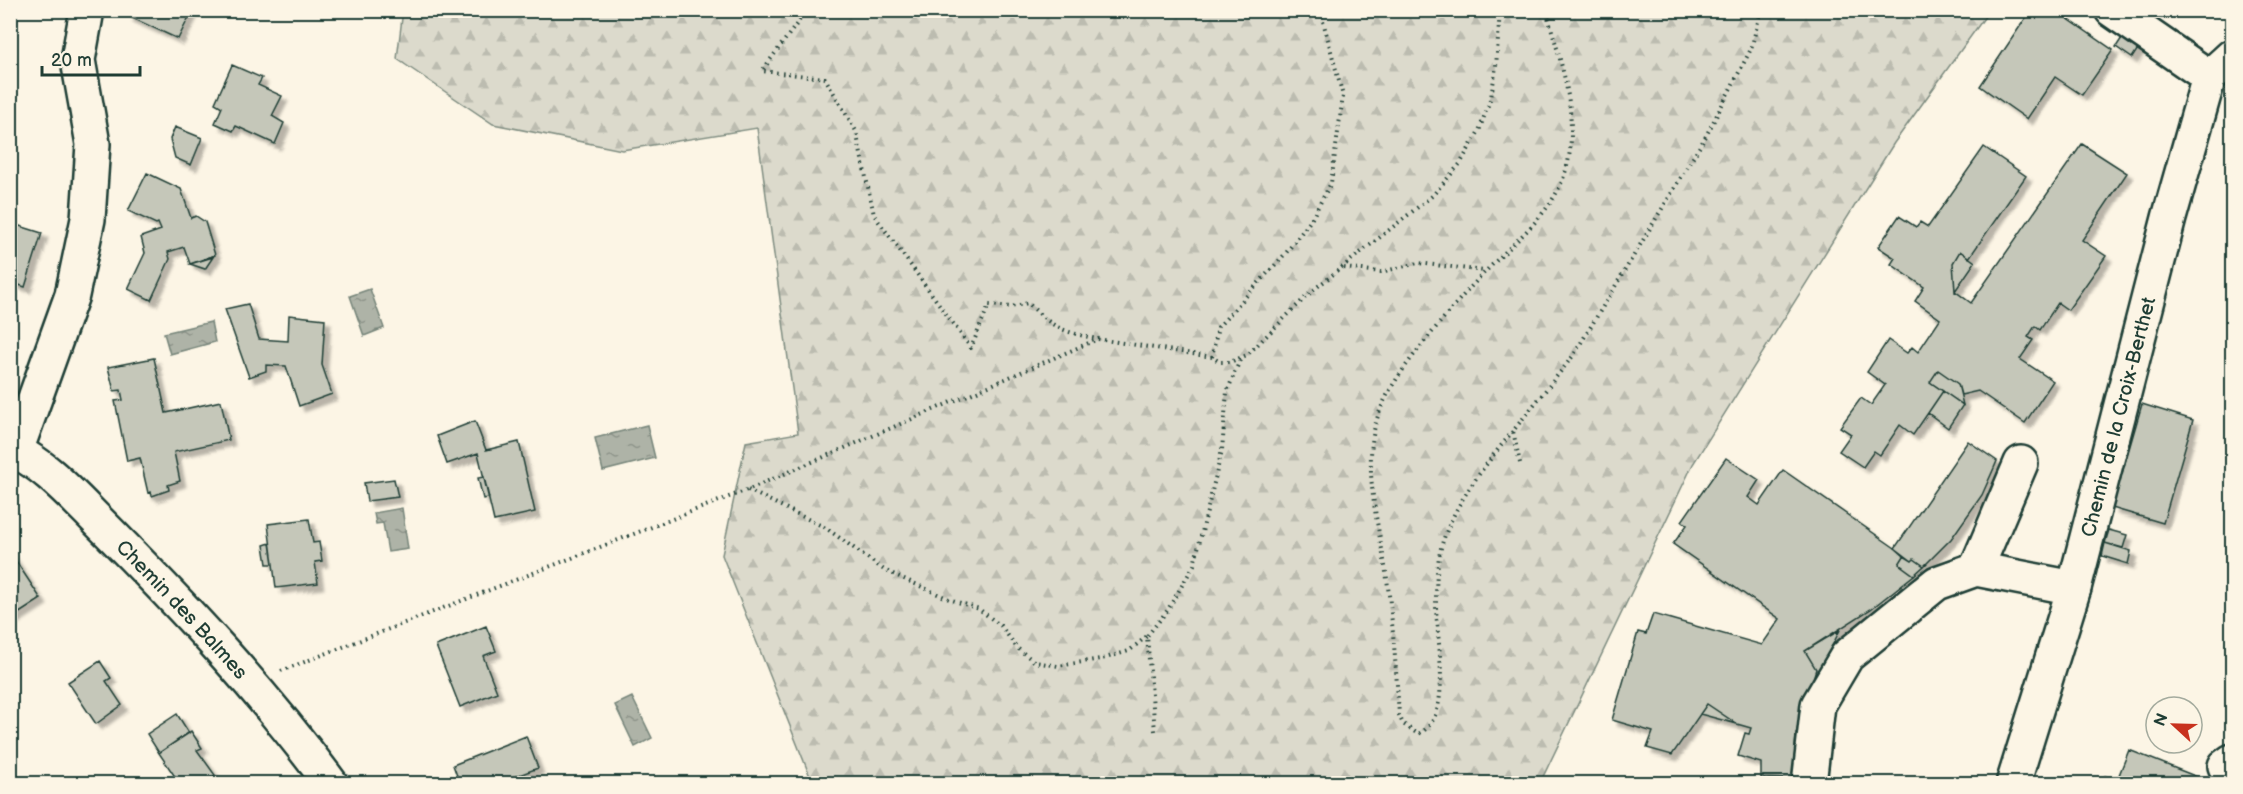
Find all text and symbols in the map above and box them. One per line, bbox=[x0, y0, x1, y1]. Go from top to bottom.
scale bar bbox=[42, 39, 140, 77]
text: 20 m bbox=[51, 50, 92, 71]
street label: Chemin de la Croix-Berthet bbox=[2077, 294, 2161, 540]
street label: Chemin des Balmes bbox=[111, 535, 252, 684]
north arrow bbox=[2144, 695, 2204, 755]
text: N bbox=[2150, 711, 2173, 729]

